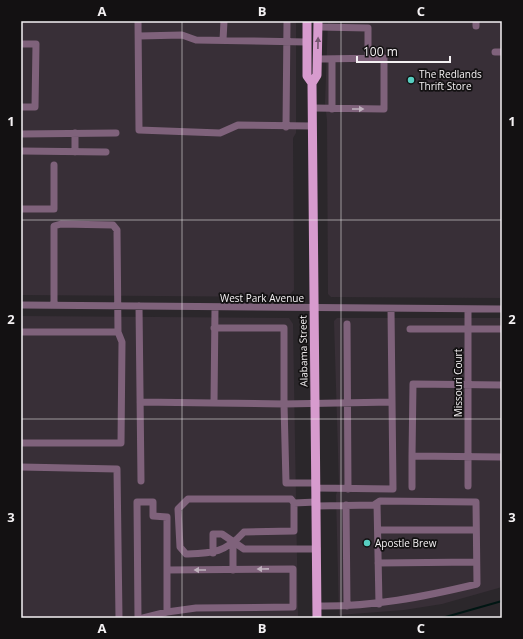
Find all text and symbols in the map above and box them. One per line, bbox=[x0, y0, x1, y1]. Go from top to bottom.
text: A bbox=[98, 2, 107, 20]
text: B bbox=[258, 2, 267, 20]
text: C bbox=[417, 2, 425, 20]
one-way arrow bbox=[315, 36, 321, 49]
scale bar bbox=[357, 38, 450, 64]
text: 100 m bbox=[363, 43, 398, 60]
place label: The Redlands Thrift Store bbox=[419, 67, 482, 93]
marker: The Redlands Thrift Store bbox=[406, 75, 416, 85]
one-way arrow bbox=[352, 106, 365, 112]
text: 1 bbox=[7, 112, 15, 130]
text: 1 bbox=[508, 112, 516, 130]
street label: West Park Avenue bbox=[220, 291, 304, 305]
text: 2 bbox=[7, 310, 15, 328]
text: 2 bbox=[508, 310, 516, 328]
street label: Alabama Street bbox=[295, 315, 311, 387]
street label: Missouri Court bbox=[451, 348, 465, 417]
text: 3 bbox=[7, 508, 15, 526]
text: 3 bbox=[508, 508, 516, 526]
place label: Apostle Brew bbox=[375, 536, 437, 550]
marker: Apostle Brew bbox=[362, 538, 372, 548]
one-way arrow bbox=[256, 566, 269, 572]
one-way arrow bbox=[193, 567, 206, 573]
text: A bbox=[98, 619, 107, 637]
text: B bbox=[258, 619, 267, 637]
text: C bbox=[417, 619, 425, 637]

